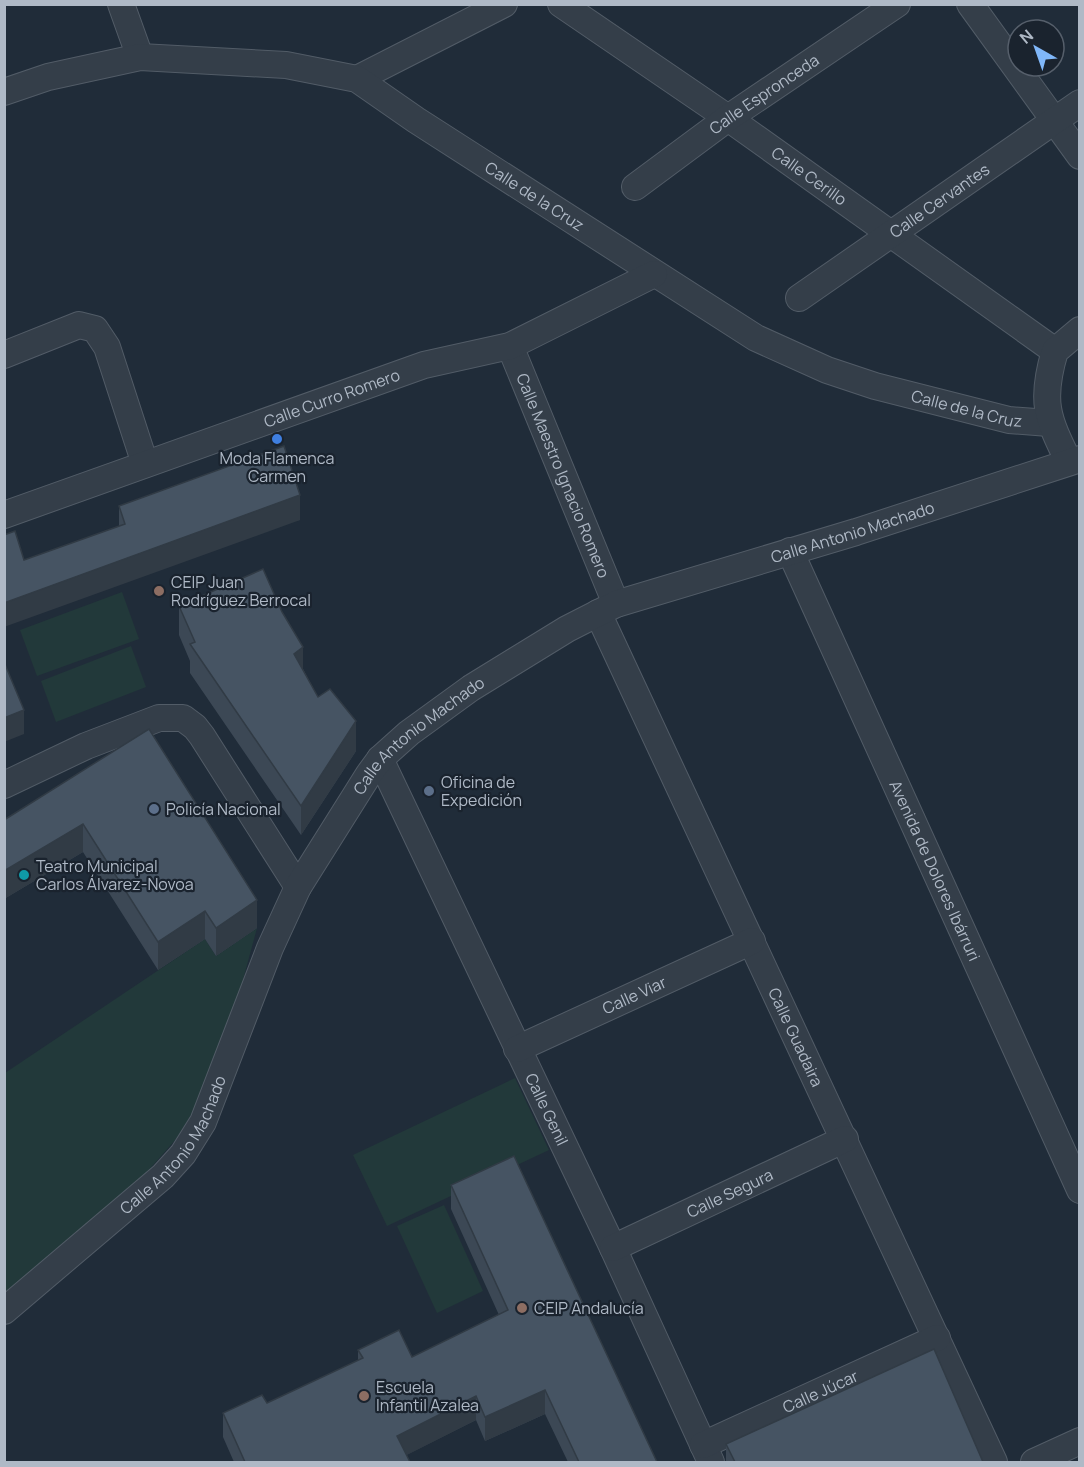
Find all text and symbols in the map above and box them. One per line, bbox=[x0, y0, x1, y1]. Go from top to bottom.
north arrow bbox=[1006, 18, 1066, 78]
text: N bbox=[1015, 24, 1038, 49]
street label: Calle Espronceda bbox=[705, 49, 823, 139]
street label: Calle Cerillo bbox=[767, 142, 851, 210]
street label: Calle de la Cruz bbox=[481, 156, 588, 236]
street label: Calle Cervantes bbox=[885, 158, 994, 243]
street label: Calle Curro Romero bbox=[261, 364, 403, 432]
street label: Calle Maestro Ignacio Romero bbox=[511, 370, 615, 581]
street label: Calle de la Cruz bbox=[909, 385, 1023, 432]
marker: Moda Flamenca Carmen bbox=[270, 432, 284, 446]
place label: Moda Flamenca Carmen bbox=[220, 447, 334, 487]
street label: Calle Antonio Machado bbox=[768, 496, 937, 568]
place label: CEIP Juan Rodríguez Berrocal bbox=[171, 571, 311, 611]
marker: CEIP Juan Rodríguez Berrocal bbox=[152, 584, 166, 598]
street label: Calle Antonio Machado bbox=[348, 671, 489, 799]
place label: Oficina de Expedición bbox=[441, 771, 522, 811]
street label: Avenida de Dolores Ibárruri bbox=[885, 777, 986, 964]
marker: Oficina de Expedición bbox=[422, 784, 436, 798]
place label: Policía Nacional bbox=[166, 798, 281, 820]
marker: Policía Nacional bbox=[147, 802, 161, 816]
place label: Teatro Municipal Carlos Álvarez-Novoa bbox=[36, 855, 194, 895]
marker: Teatro Municipal Carlos Álvarez-Novoa bbox=[17, 868, 31, 882]
street label: Calle Viar bbox=[599, 971, 670, 1019]
street label: Calle Guadaira bbox=[763, 984, 828, 1090]
street label: Calle Genil bbox=[520, 1069, 574, 1149]
street label: Calle Antonio Machado bbox=[115, 1072, 231, 1219]
street label: Calle Segura bbox=[683, 1163, 777, 1223]
place label: CEIP Andalucía bbox=[534, 1297, 644, 1319]
marker: CEIP Andalucía bbox=[515, 1301, 529, 1315]
street label: Calle Júcar bbox=[779, 1364, 862, 1418]
place label: Escuela Infantil Azalea bbox=[376, 1376, 479, 1416]
marker: Escuela Infantil Azalea bbox=[357, 1389, 371, 1403]

